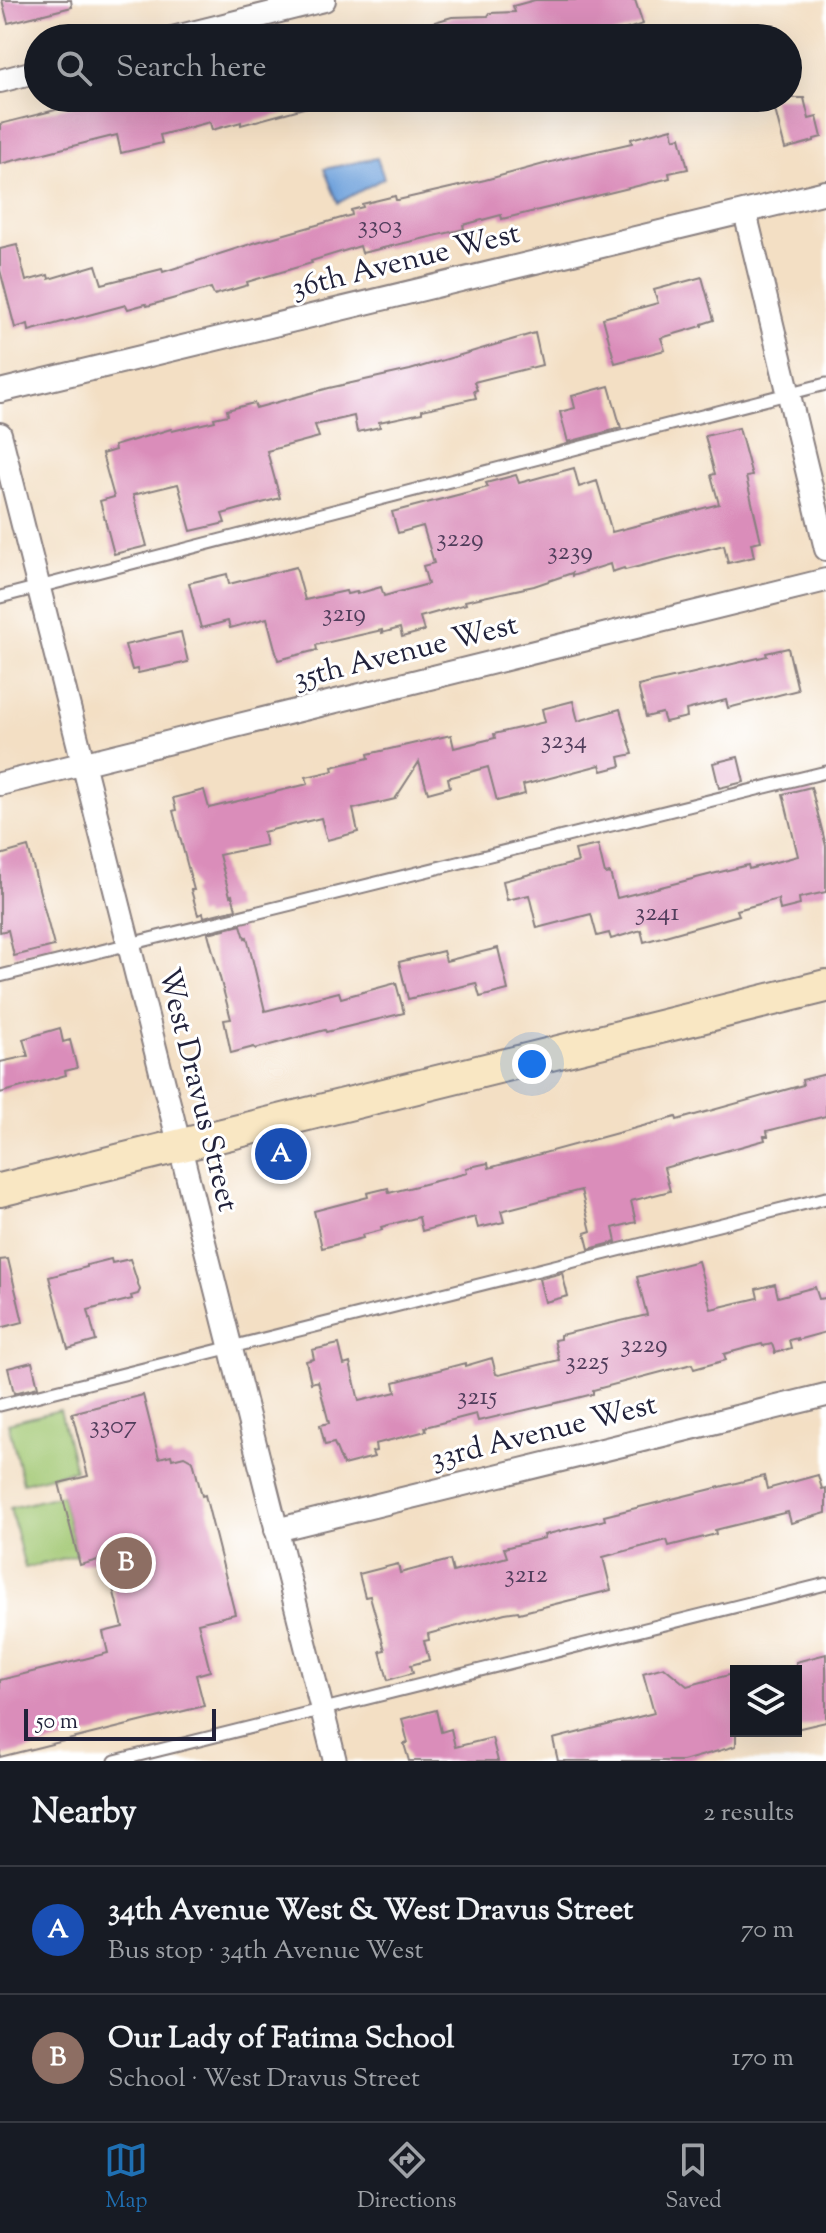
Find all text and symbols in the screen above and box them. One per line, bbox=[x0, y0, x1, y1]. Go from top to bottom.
search box bbox=[24, 24, 802, 112]
icon: search bbox=[52, 46, 96, 90]
text: Search here bbox=[116, 47, 266, 90]
house number: 3303 bbox=[357, 208, 403, 245]
street label: 36th Avenue West bbox=[287, 213, 525, 311]
house number: 3229 bbox=[436, 521, 484, 558]
house number: 3239 bbox=[547, 534, 593, 571]
house number: 3219 bbox=[322, 596, 366, 633]
street label: 35th Avenue West bbox=[289, 604, 523, 702]
house number: 3234 bbox=[541, 723, 587, 760]
house number: 3241 bbox=[635, 895, 679, 932]
street label: West Dravus Street bbox=[146, 964, 248, 1216]
your location bbox=[512, 1044, 552, 1084]
pin: A bbox=[255, 1124, 307, 1184]
house number: 3229 bbox=[620, 1327, 668, 1364]
house number: 3225 bbox=[565, 1344, 609, 1381]
house number: 3215 bbox=[457, 1379, 497, 1416]
street label: 33rd Avenue West bbox=[426, 1384, 662, 1482]
house number: 3307 bbox=[89, 1408, 137, 1445]
pin: B bbox=[100, 1533, 152, 1593]
house number: 3212 bbox=[504, 1557, 548, 1594]
map controls bbox=[730, 1665, 802, 1737]
button: layers bbox=[730, 1665, 802, 1737]
scale bar bbox=[24, 1705, 216, 1741]
text: 50 m bbox=[36, 1707, 78, 1739]
text: Nearby bbox=[32, 1789, 137, 1838]
text: 2 results bbox=[703, 1795, 794, 1832]
text: 34th Avenue West & West Dravus Street bbox=[108, 1890, 633, 1933]
text: A bbox=[47, 1912, 69, 1949]
text: 70 m bbox=[741, 1912, 794, 1949]
text: Bus stop · 34th Avenue West bbox=[108, 1933, 423, 1970]
text: Our Lady of Fatima School bbox=[108, 2018, 454, 2061]
text: B bbox=[50, 2040, 66, 2077]
text: 170 m bbox=[732, 2040, 794, 2077]
text: School · West Dravus Street bbox=[108, 2061, 420, 2098]
tab: Map bbox=[104, 2138, 148, 2218]
tab: Directions bbox=[357, 2138, 456, 2218]
tab: Saved bbox=[665, 2138, 722, 2218]

